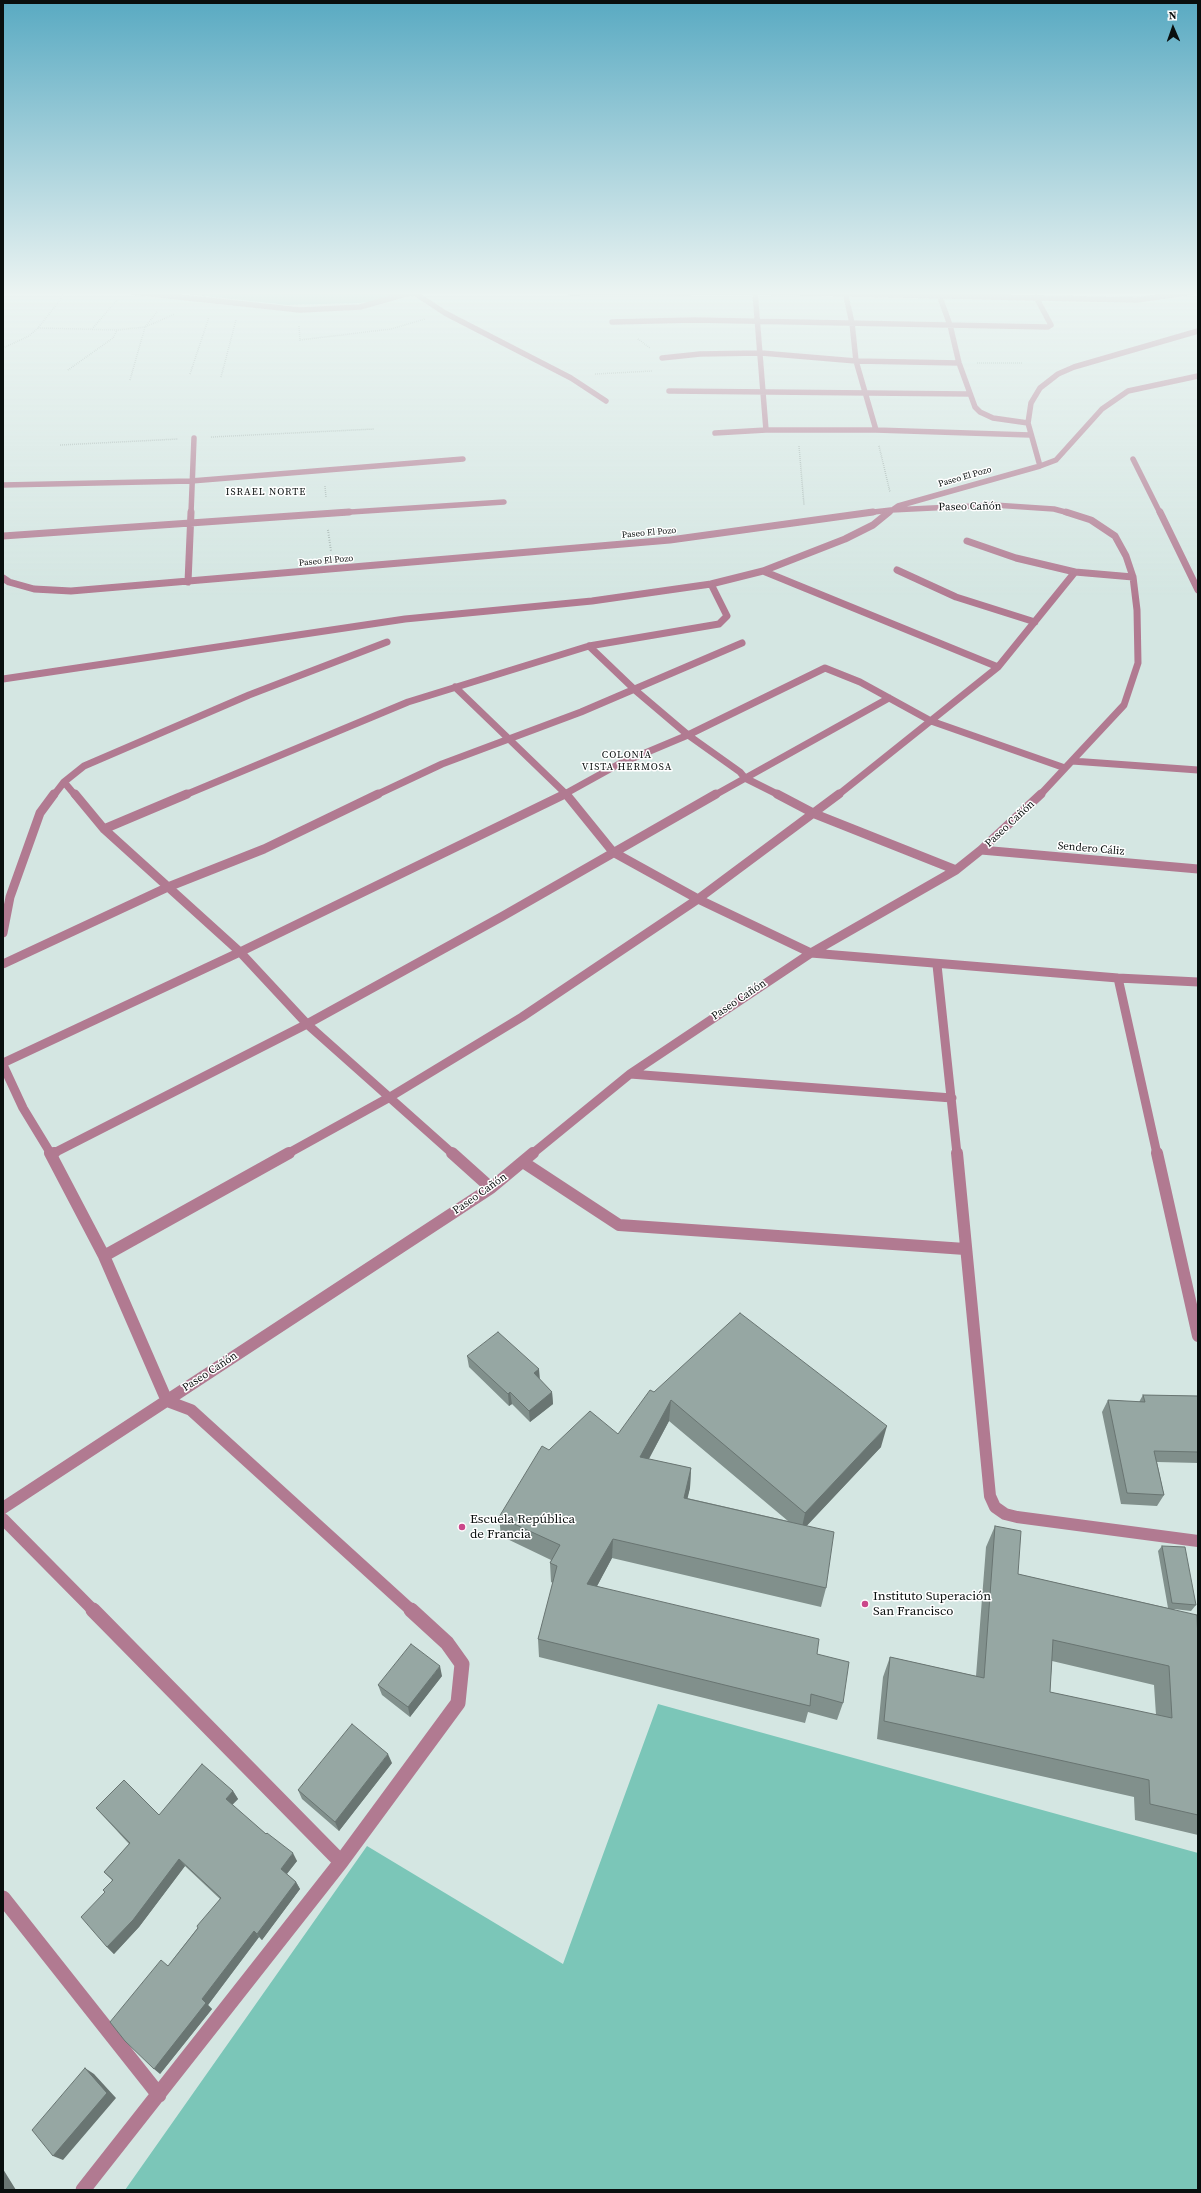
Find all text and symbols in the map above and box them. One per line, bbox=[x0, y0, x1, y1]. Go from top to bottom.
north arrow bbox=[1153, 8, 1193, 48]
text: N bbox=[1168, 8, 1177, 23]
street label: Paseo El Pozo bbox=[937, 464, 993, 490]
district label: ISRAEL NORTE bbox=[226, 486, 306, 498]
street label: Paseo Cañón bbox=[938, 500, 1002, 514]
street label: Paseo El Pozo bbox=[621, 525, 677, 541]
street label: Paseo El Pozo bbox=[298, 553, 354, 569]
district label: COLONIA VISTA HERMOSA bbox=[582, 749, 672, 772]
street label: Paseo Cañón bbox=[982, 798, 1038, 850]
street label: Sendero Cáliz bbox=[1057, 840, 1125, 858]
street label: Paseo Cañón bbox=[709, 977, 769, 1023]
street label: Paseo Cañón bbox=[450, 1171, 510, 1217]
street label: Paseo Cañón bbox=[180, 1349, 240, 1395]
place label: Escuela República de Francia bbox=[470, 1512, 575, 1543]
marker: Escuela República de Francia bbox=[457, 1522, 467, 1532]
place label: Instituto Superación San Francisco bbox=[873, 1589, 991, 1620]
marker: Instituto Superación San Francisco bbox=[860, 1599, 870, 1609]

